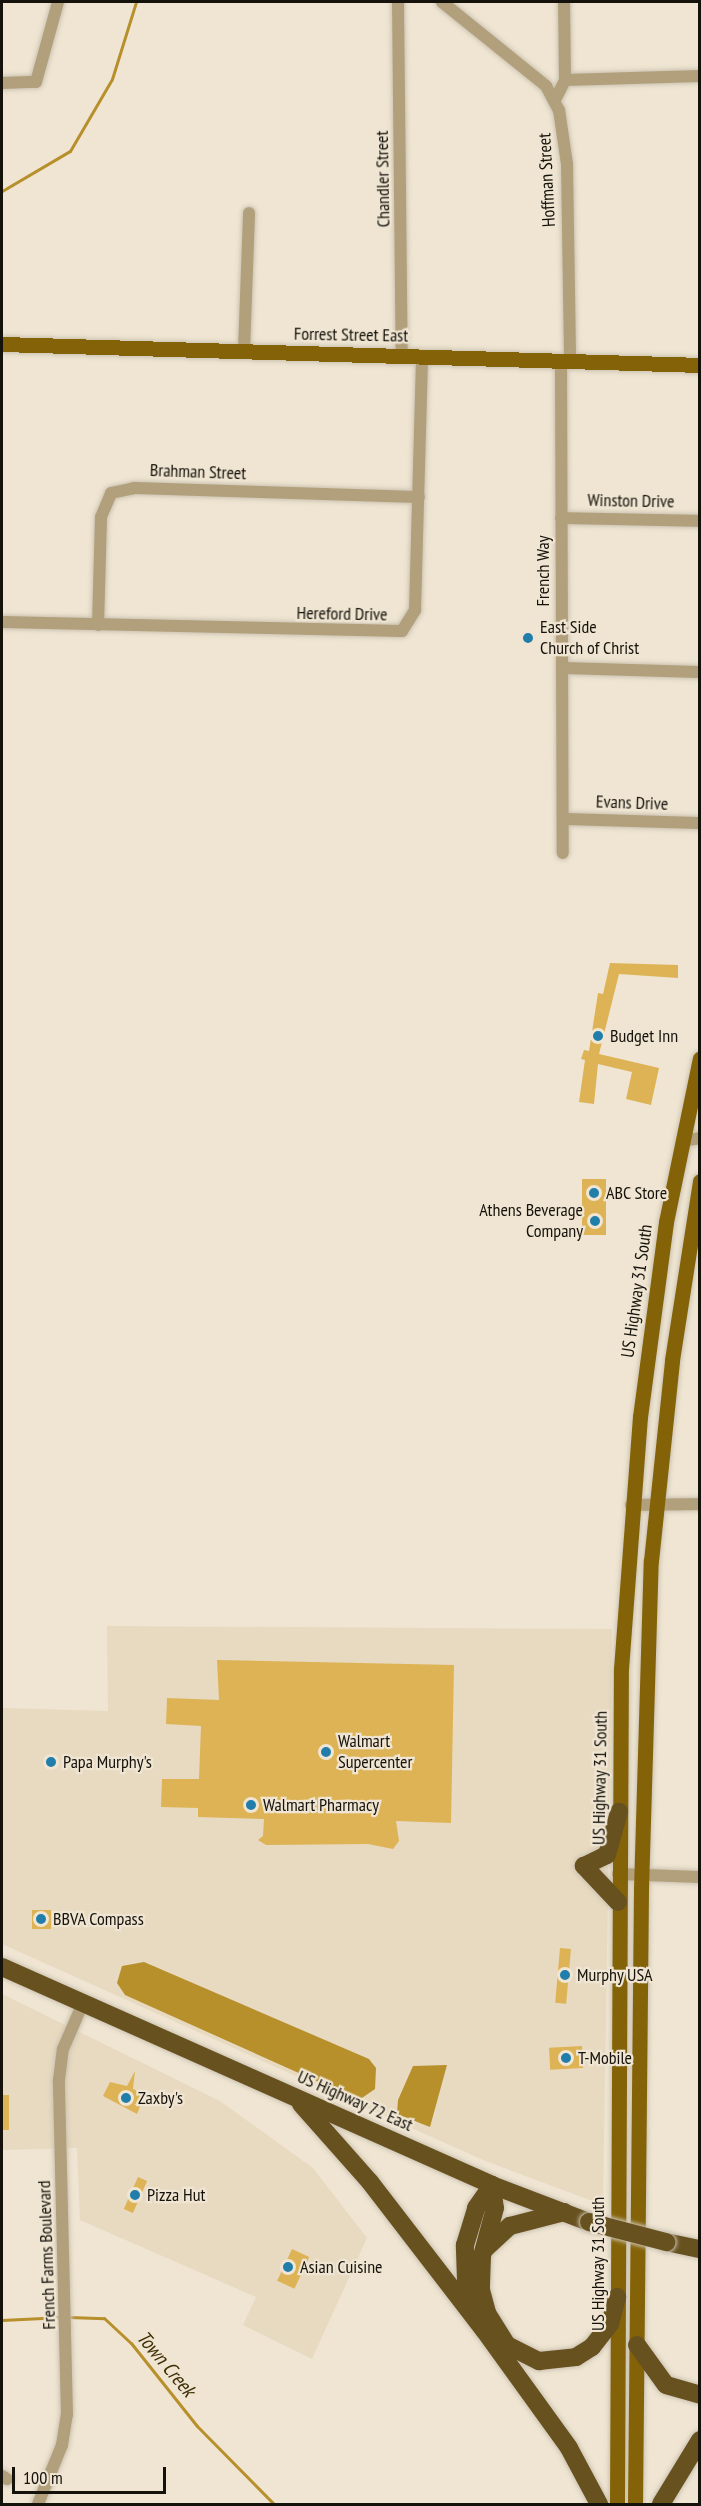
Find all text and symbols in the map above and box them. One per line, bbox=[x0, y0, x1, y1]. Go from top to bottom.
street label: Chandler Street bbox=[371, 130, 395, 228]
street label: Hoffman Street bbox=[534, 132, 560, 228]
street label: Forrest Street East bbox=[294, 323, 408, 347]
street label: Brahman Street bbox=[149, 460, 247, 484]
street label: Winston Drive bbox=[587, 489, 675, 513]
street label: French Way bbox=[532, 535, 554, 607]
street label: Hereford Drive bbox=[296, 602, 388, 626]
place label: East Side Church of Christ bbox=[540, 617, 639, 660]
marker: East Side Church of Christ bbox=[521, 631, 535, 645]
street label: Evans Drive bbox=[595, 791, 669, 815]
place label: Budget Inn bbox=[610, 1025, 678, 1047]
marker: Budget Inn bbox=[591, 1029, 605, 1043]
place label: ABC Store bbox=[606, 1182, 668, 1204]
marker: ABC Store bbox=[587, 1186, 601, 1200]
place label: Athens Beverage Company bbox=[479, 1200, 583, 1242]
marker: Athens Beverage Company bbox=[588, 1214, 602, 1228]
street label: US Highway 31 South bbox=[617, 1223, 657, 1359]
street label: US Highway 31 South bbox=[588, 1710, 612, 1846]
place label: Walmart Supercenter bbox=[338, 1731, 412, 1774]
marker: Walmart Supercenter bbox=[319, 1745, 333, 1759]
place label: Papa Murphy's bbox=[63, 1751, 152, 1773]
marker: Papa Murphy's bbox=[44, 1755, 58, 1769]
place label: Walmart Pharmacy bbox=[263, 1794, 379, 1816]
marker: Walmart Pharmacy bbox=[244, 1798, 258, 1812]
place label: BBVA Compass bbox=[53, 1908, 144, 1930]
marker: BBVA Compass bbox=[34, 1912, 48, 1926]
place label: Murphy USA bbox=[577, 1964, 653, 1986]
marker: Murphy USA bbox=[558, 1968, 572, 1982]
place label: T-Mobile bbox=[578, 2047, 632, 2069]
marker: T-Mobile bbox=[559, 2051, 573, 2065]
street label: US Highway 72 East bbox=[294, 2066, 416, 2136]
place label: Zaxby's bbox=[138, 2087, 183, 2109]
marker: Zaxby's bbox=[119, 2091, 133, 2105]
street label: French Farms Boulevard bbox=[34, 2180, 60, 2330]
place label: Pizza Hut bbox=[147, 2184, 205, 2206]
marker: Pizza Hut bbox=[128, 2188, 142, 2202]
street label: US Highway 31 South bbox=[587, 2197, 609, 2331]
place label: Asian Cuisine bbox=[300, 2256, 382, 2278]
marker: Asian Cuisine bbox=[281, 2260, 295, 2274]
water label: Town Creek bbox=[132, 2326, 200, 2402]
scale bar bbox=[15, 2455, 170, 2493]
text: 100 m bbox=[23, 2466, 63, 2489]

